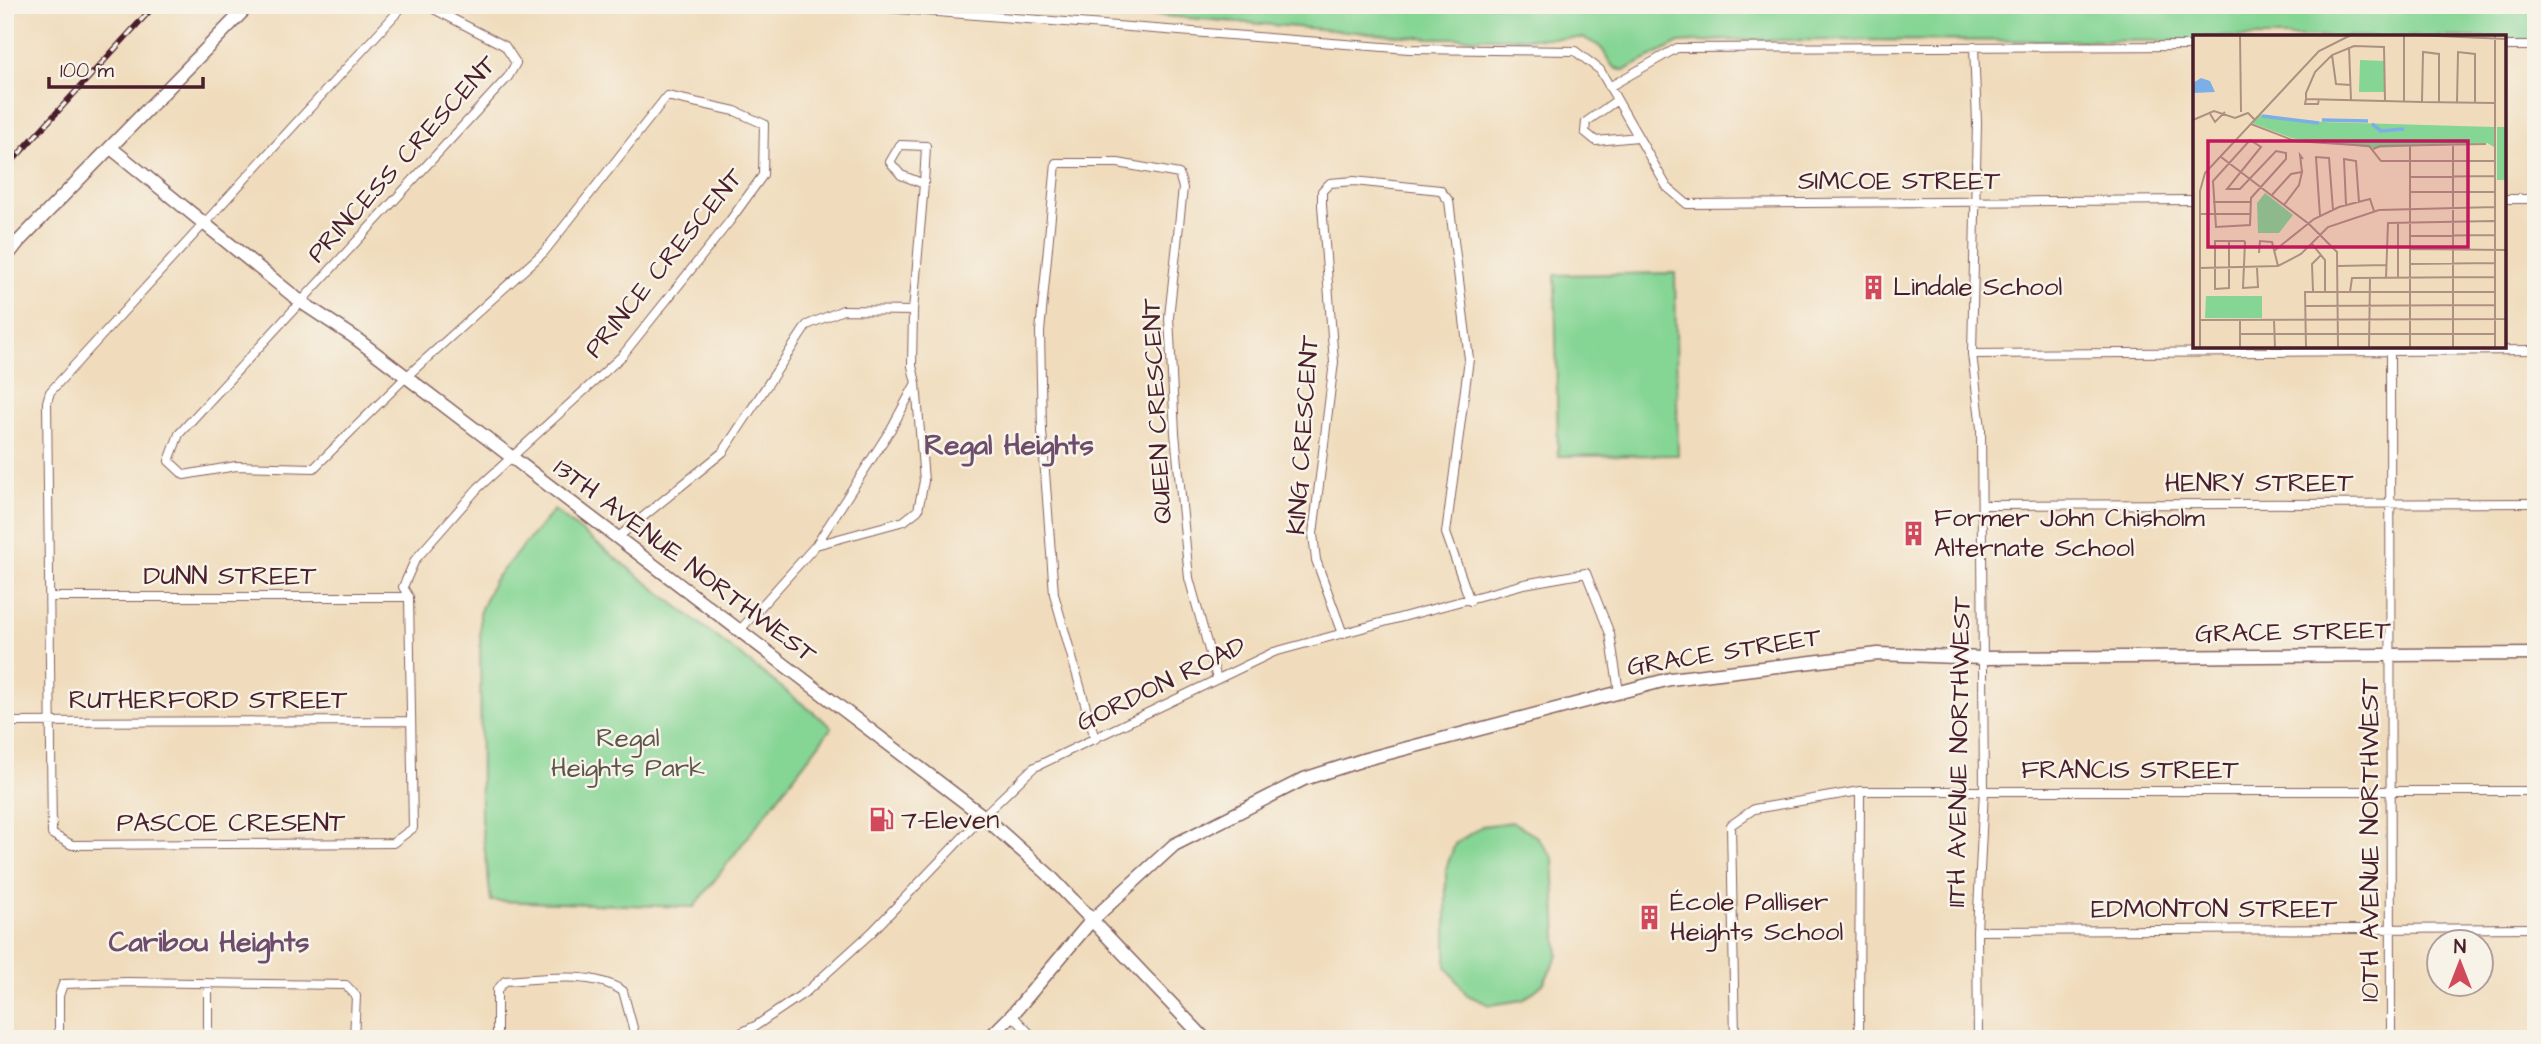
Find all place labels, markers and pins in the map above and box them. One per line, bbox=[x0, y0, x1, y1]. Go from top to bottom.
place label: Lindale School bbox=[1893, 269, 2062, 305]
building icon: Lindale School bbox=[1859, 273, 1887, 301]
place label: Former John Chisholm Alternate School bbox=[1934, 500, 2206, 566]
building icon: Former John Chisholm Alternate School bbox=[1900, 519, 1928, 547]
place label: 7-Eleven bbox=[901, 802, 999, 838]
fuel station icon: 7-Eleven bbox=[867, 806, 895, 834]
place label: École Palliser Heights School bbox=[1670, 884, 1843, 952]
building icon: École Palliser Heights School bbox=[1636, 903, 1664, 931]

